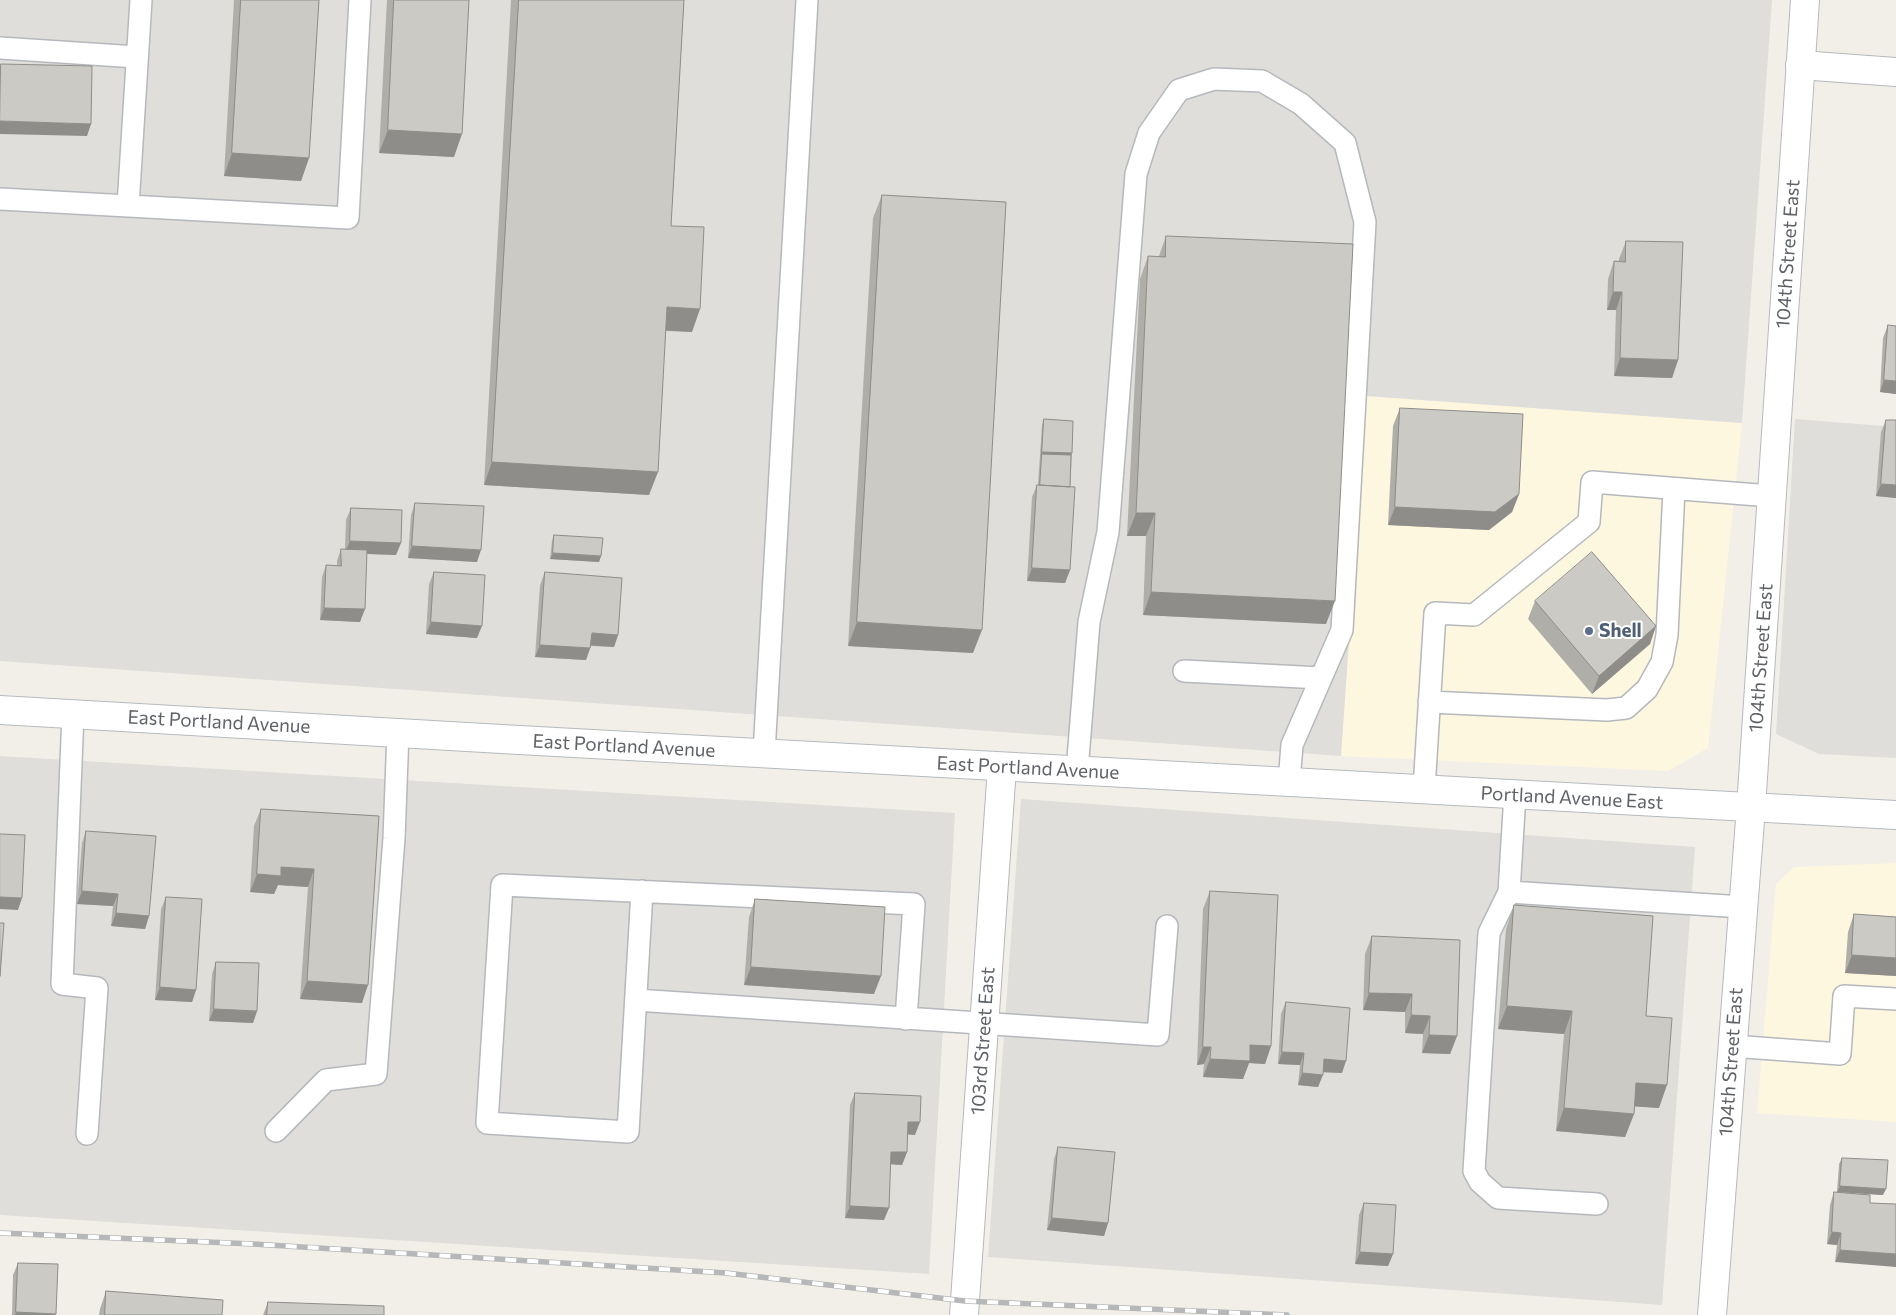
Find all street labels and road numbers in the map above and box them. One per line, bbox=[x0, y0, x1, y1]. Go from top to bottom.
street label: 104th Street East bbox=[1771, 179, 1805, 329]
street label: 104th Street East bbox=[1744, 583, 1778, 733]
street label: East Portland Avenue bbox=[127, 706, 311, 738]
street label: East Portland Avenue bbox=[532, 730, 716, 762]
street label: East Portland Avenue bbox=[936, 752, 1120, 784]
street label: Portland Avenue East bbox=[1480, 782, 1664, 814]
street label: 103rd Street East bbox=[966, 966, 1000, 1116]
street label: 104th Street East bbox=[1714, 987, 1748, 1137]

